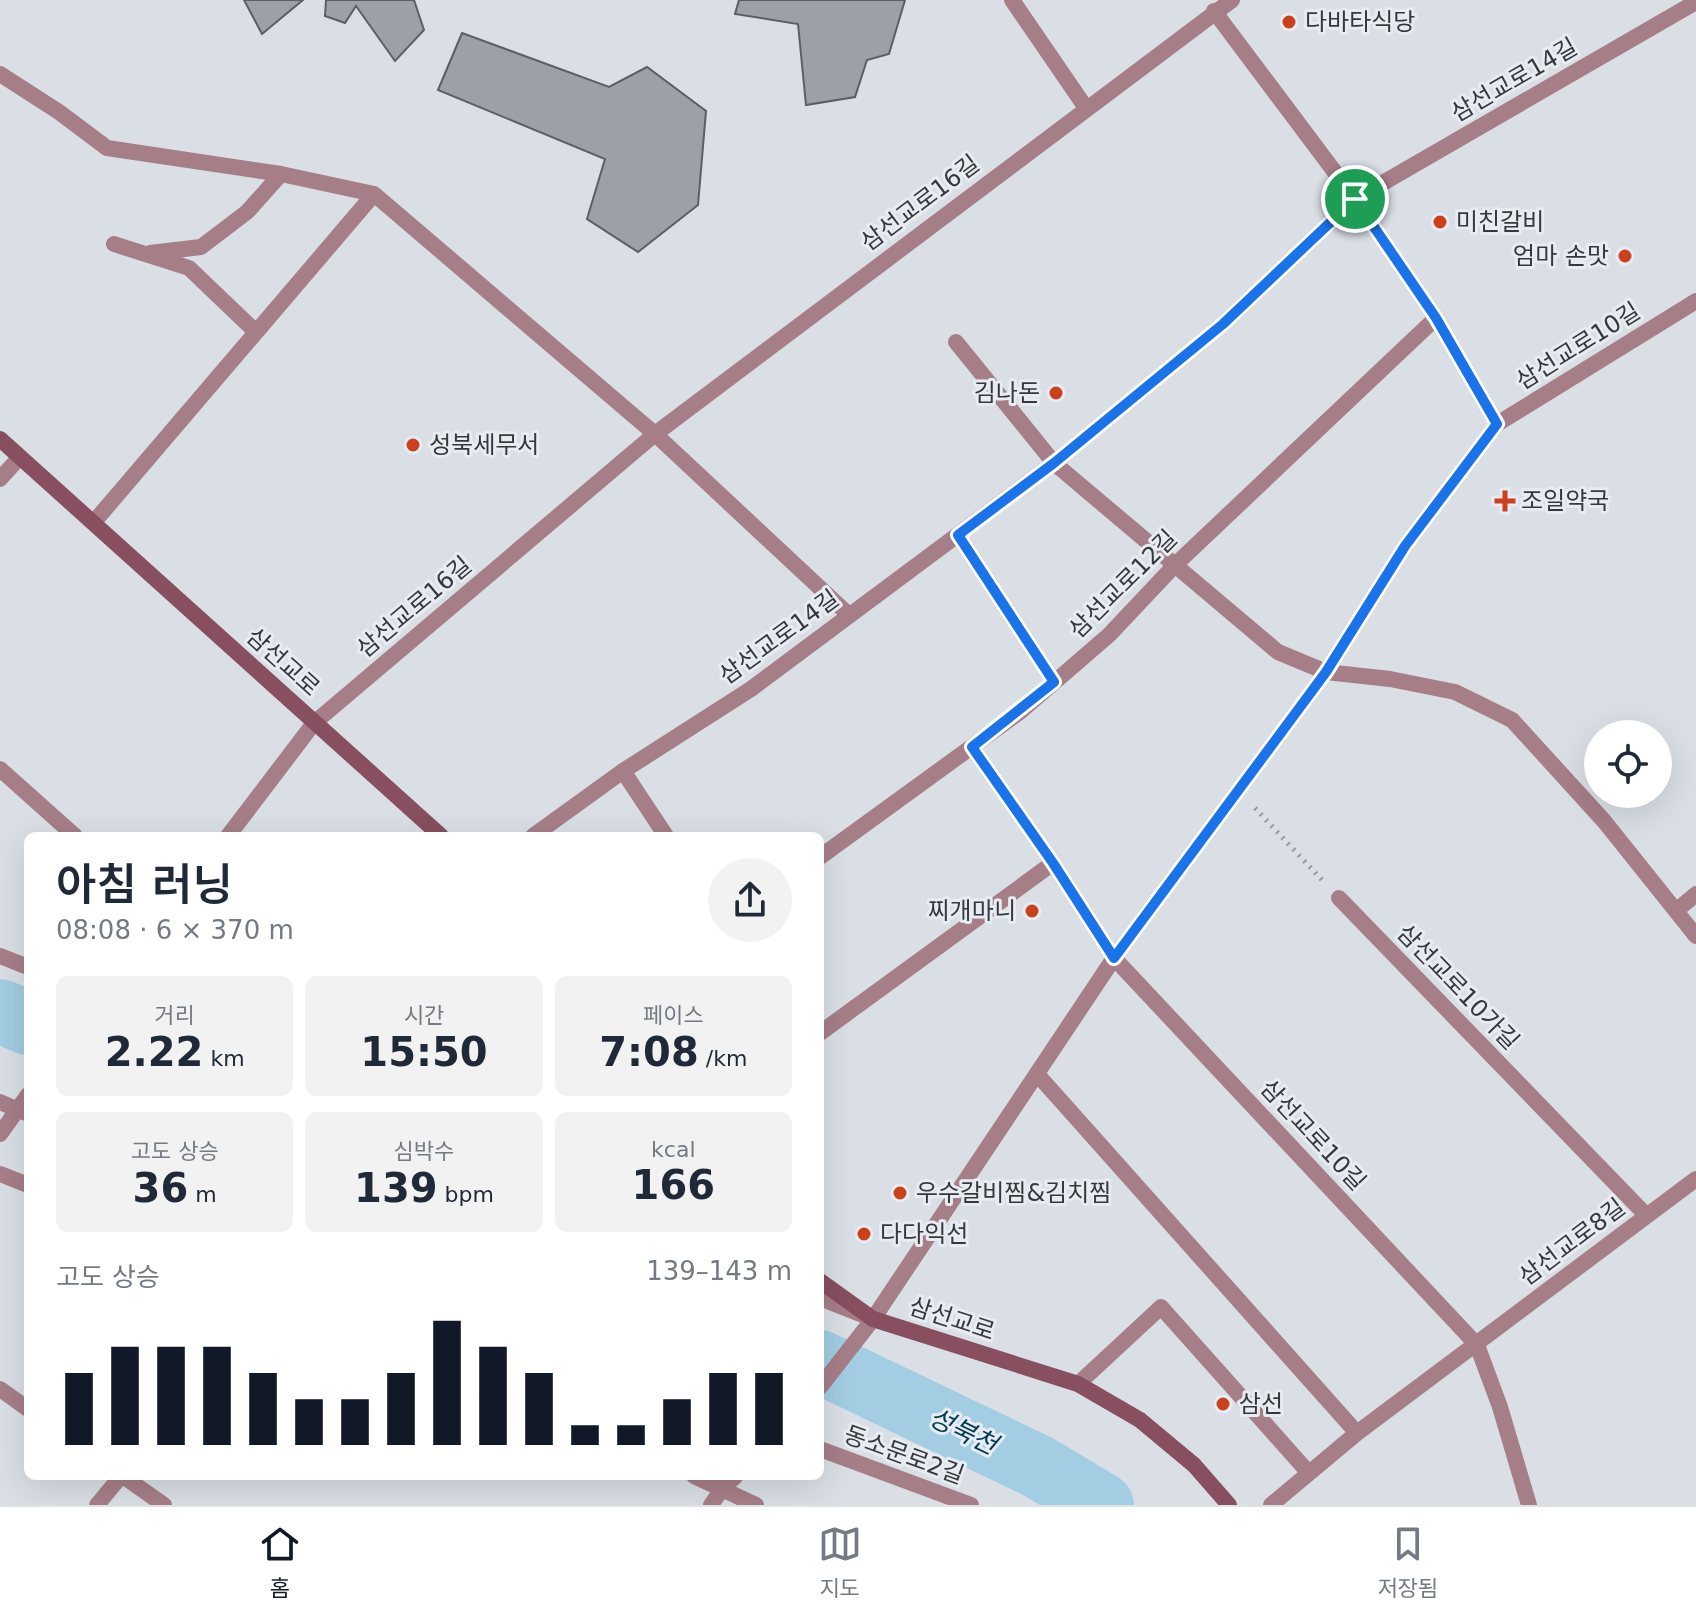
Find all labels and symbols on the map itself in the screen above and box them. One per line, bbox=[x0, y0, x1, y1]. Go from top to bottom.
place label: 다바타식당 bbox=[1305, 8, 1415, 36]
marker: 다바타식당 bbox=[1280, 13, 1298, 31]
street label: 삼선교로14길 bbox=[1446, 33, 1582, 127]
street label: 삼선교로16길 bbox=[855, 149, 985, 257]
pin bbox=[1321, 165, 1389, 233]
place label: 미친갈비 bbox=[1456, 208, 1544, 236]
marker: 미친갈비 bbox=[1431, 213, 1449, 231]
place label: 엄마 손맛 bbox=[1513, 242, 1609, 270]
marker: 엄마 손맛 bbox=[1616, 247, 1634, 265]
street label: 삼선교로10길 bbox=[1511, 297, 1645, 395]
place label: 김나돈 bbox=[974, 379, 1040, 407]
marker: 김나돈 bbox=[1047, 384, 1065, 402]
place label: 성북세무서 bbox=[429, 431, 539, 459]
marker: 성북세무서 bbox=[404, 436, 422, 454]
place label: 조일약국 bbox=[1521, 487, 1609, 515]
marker: 조일약국 bbox=[1496, 492, 1514, 510]
street label: 삼선교로12길 bbox=[1063, 524, 1183, 644]
street label: 삼선교로16길 bbox=[351, 551, 477, 663]
street label: 삼선교로14길 bbox=[714, 584, 844, 690]
street label: 삼선교로 bbox=[241, 622, 325, 702]
place label: 찌개마니 bbox=[928, 897, 1016, 925]
marker: 찌개마니 bbox=[1023, 902, 1041, 920]
street label: 삼선교로10가길 bbox=[1391, 919, 1525, 1055]
street label: 삼선교로10길 bbox=[1255, 1074, 1371, 1196]
place label: 우수갈비찜&김치찜 bbox=[916, 1179, 1111, 1207]
marker: 우수갈비찜&김치찜 bbox=[891, 1184, 909, 1202]
street label: 삼선교로8길 bbox=[1513, 1193, 1631, 1291]
place label: 다다익선 bbox=[880, 1220, 968, 1248]
marker: 다다익선 bbox=[855, 1225, 873, 1243]
street label: 삼선교로 bbox=[906, 1292, 998, 1346]
place label: 삼선 bbox=[1239, 1390, 1283, 1418]
marker: 삼선 bbox=[1214, 1395, 1232, 1413]
water label: 성북천 bbox=[924, 1402, 1005, 1462]
street label: 동소문로2길 bbox=[840, 1420, 968, 1490]

